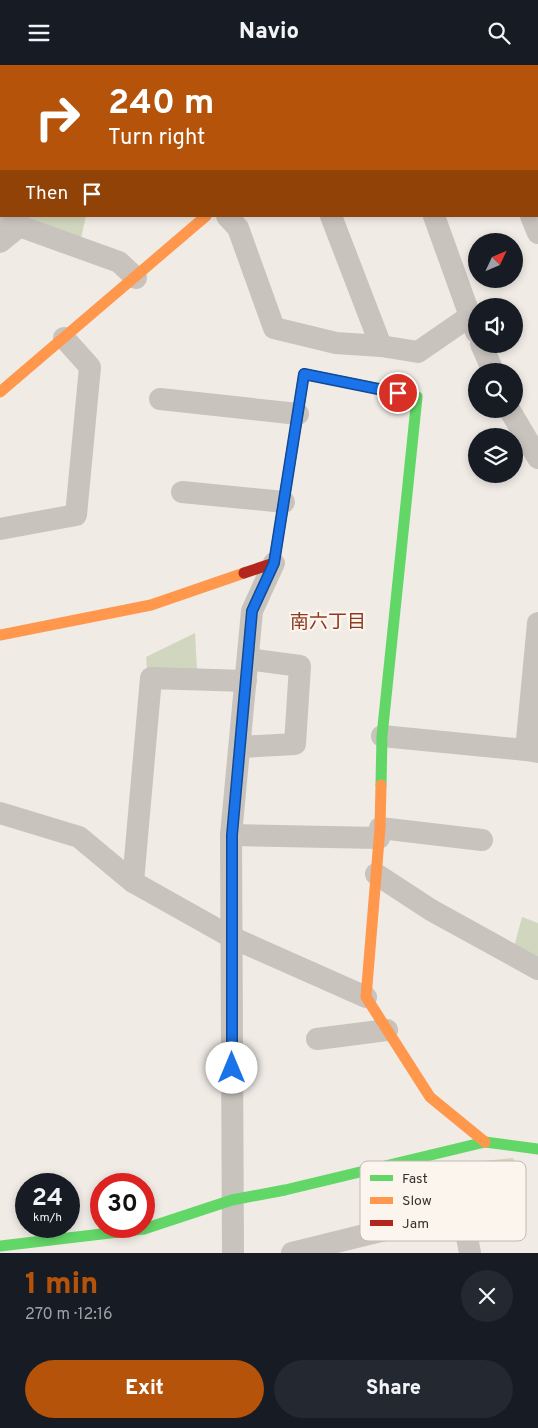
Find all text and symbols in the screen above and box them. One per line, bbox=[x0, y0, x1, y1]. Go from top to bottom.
icon: menu bbox=[25, 19, 53, 47]
text: Navio bbox=[239, 19, 299, 46]
icon: search bbox=[485, 19, 513, 47]
text: 240 m bbox=[108, 82, 214, 126]
icon: right bbox=[25, 85, 90, 150]
text: Turn right bbox=[108, 125, 205, 152]
icon: arrive bbox=[78, 180, 106, 208]
text: Then bbox=[25, 182, 68, 206]
north arrow bbox=[468, 233, 522, 287]
map controls bbox=[468, 233, 523, 483]
button: sound bbox=[468, 298, 523, 353]
button: search bbox=[468, 363, 523, 418]
pin bbox=[377, 372, 419, 414]
icon: arrive bbox=[384, 379, 412, 407]
button: layers bbox=[468, 428, 523, 483]
district label: 南六丁目 bbox=[290, 611, 366, 635]
position arrow bbox=[205, 1041, 257, 1093]
legend bbox=[360, 1161, 526, 1241]
text: Fast bbox=[402, 1171, 428, 1188]
speed limit sign: 30 bbox=[90, 1173, 155, 1238]
text: 24 bbox=[32, 1183, 63, 1215]
text: Slow bbox=[402, 1193, 432, 1210]
text: km/h bbox=[33, 1210, 62, 1226]
text: Jam bbox=[402, 1216, 429, 1233]
text: 1 min bbox=[25, 1267, 98, 1304]
button: close bbox=[461, 1270, 513, 1322]
text: 270 m · 12:16 bbox=[25, 1305, 113, 1325]
button: Exit bbox=[25, 1360, 264, 1418]
button: Share bbox=[274, 1360, 513, 1418]

